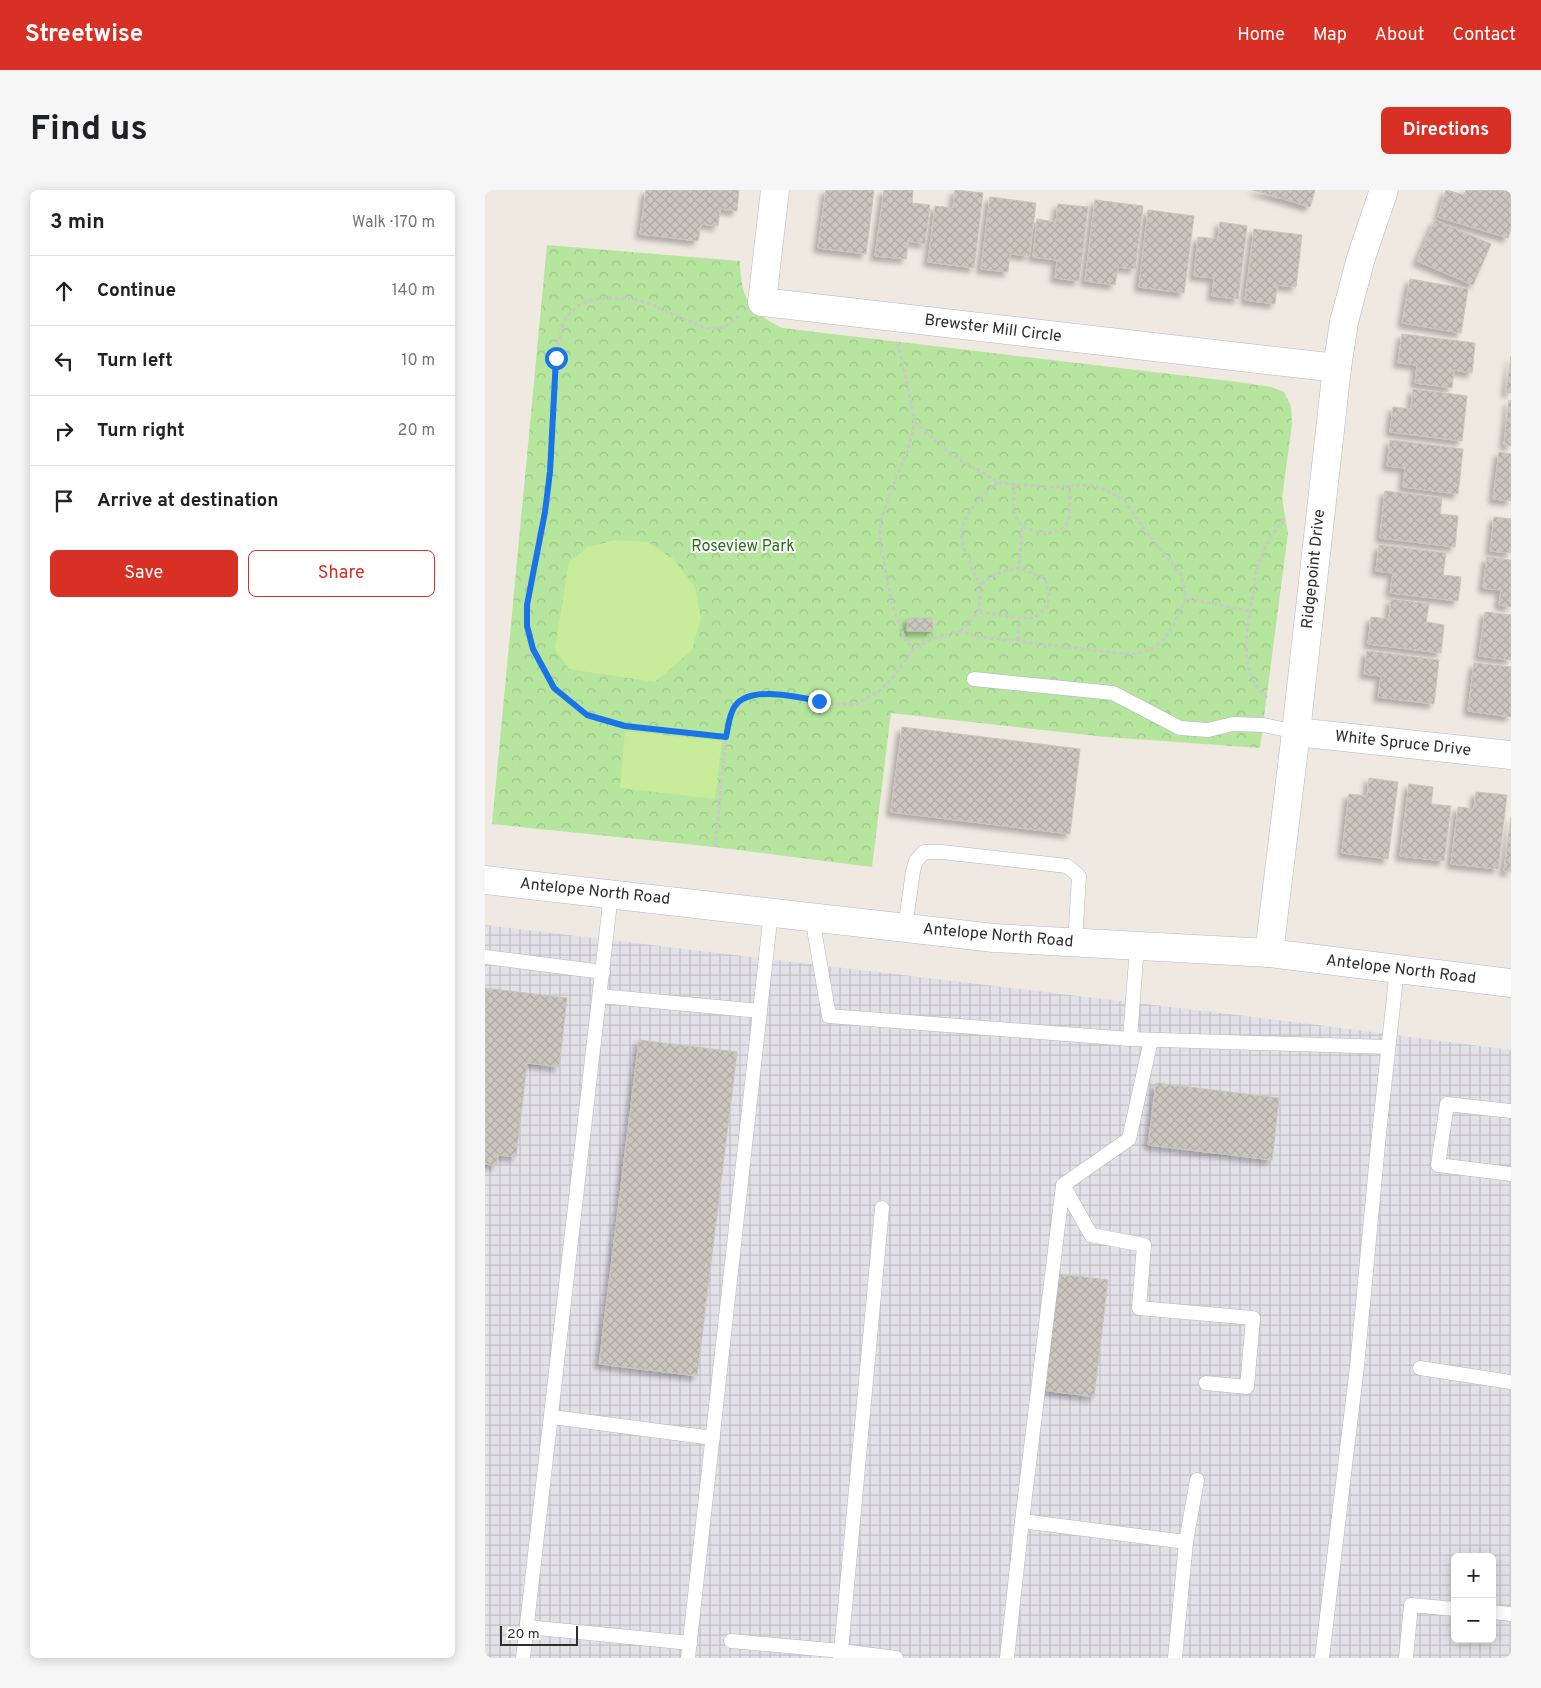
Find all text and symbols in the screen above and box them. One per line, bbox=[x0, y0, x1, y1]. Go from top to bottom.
text: Streetwise bbox=[25, 20, 143, 50]
text: Home bbox=[1237, 24, 1285, 47]
text: Map bbox=[1313, 24, 1347, 47]
text: About bbox=[1375, 24, 1424, 47]
text: Contact bbox=[1452, 24, 1516, 47]
button: Directions bbox=[1381, 107, 1511, 154]
text: Find us bbox=[30, 108, 148, 152]
text: 3 min bbox=[50, 209, 105, 236]
text: Walk · 170 m bbox=[352, 213, 435, 233]
icon: ahead bbox=[50, 277, 78, 305]
text: Continue bbox=[97, 279, 176, 303]
text: 140 m bbox=[392, 281, 435, 301]
street label: Brewster Mill Circle bbox=[923, 311, 1063, 347]
icon: left bbox=[50, 347, 78, 375]
route start bbox=[545, 347, 568, 370]
text: Turn left bbox=[97, 349, 173, 373]
text: 10 m bbox=[401, 351, 435, 371]
icon: right bbox=[50, 417, 78, 445]
text: Turn right bbox=[97, 419, 185, 443]
text: 20 m bbox=[398, 421, 435, 441]
icon: arrive bbox=[50, 487, 78, 515]
text: Arrive at destination bbox=[97, 489, 278, 513]
street label: Ridgepoint Drive bbox=[1298, 508, 1330, 630]
park label: Roseview Park bbox=[691, 537, 795, 557]
button: Save bbox=[50, 550, 238, 597]
button: Share bbox=[248, 550, 435, 597]
route end bbox=[808, 690, 831, 713]
street label: White Spruce Drive bbox=[1334, 727, 1472, 761]
street label: Antelope North Road bbox=[519, 874, 671, 910]
street label: Antelope North Road bbox=[922, 919, 1074, 953]
street label: Antelope North Road bbox=[1325, 951, 1477, 989]
map controls bbox=[1451, 1553, 1496, 1643]
button: + bbox=[1451, 1553, 1496, 1598]
button: − bbox=[1451, 1598, 1496, 1643]
scale bar bbox=[500, 1623, 577, 1646]
text: 20 m bbox=[507, 1626, 540, 1643]

